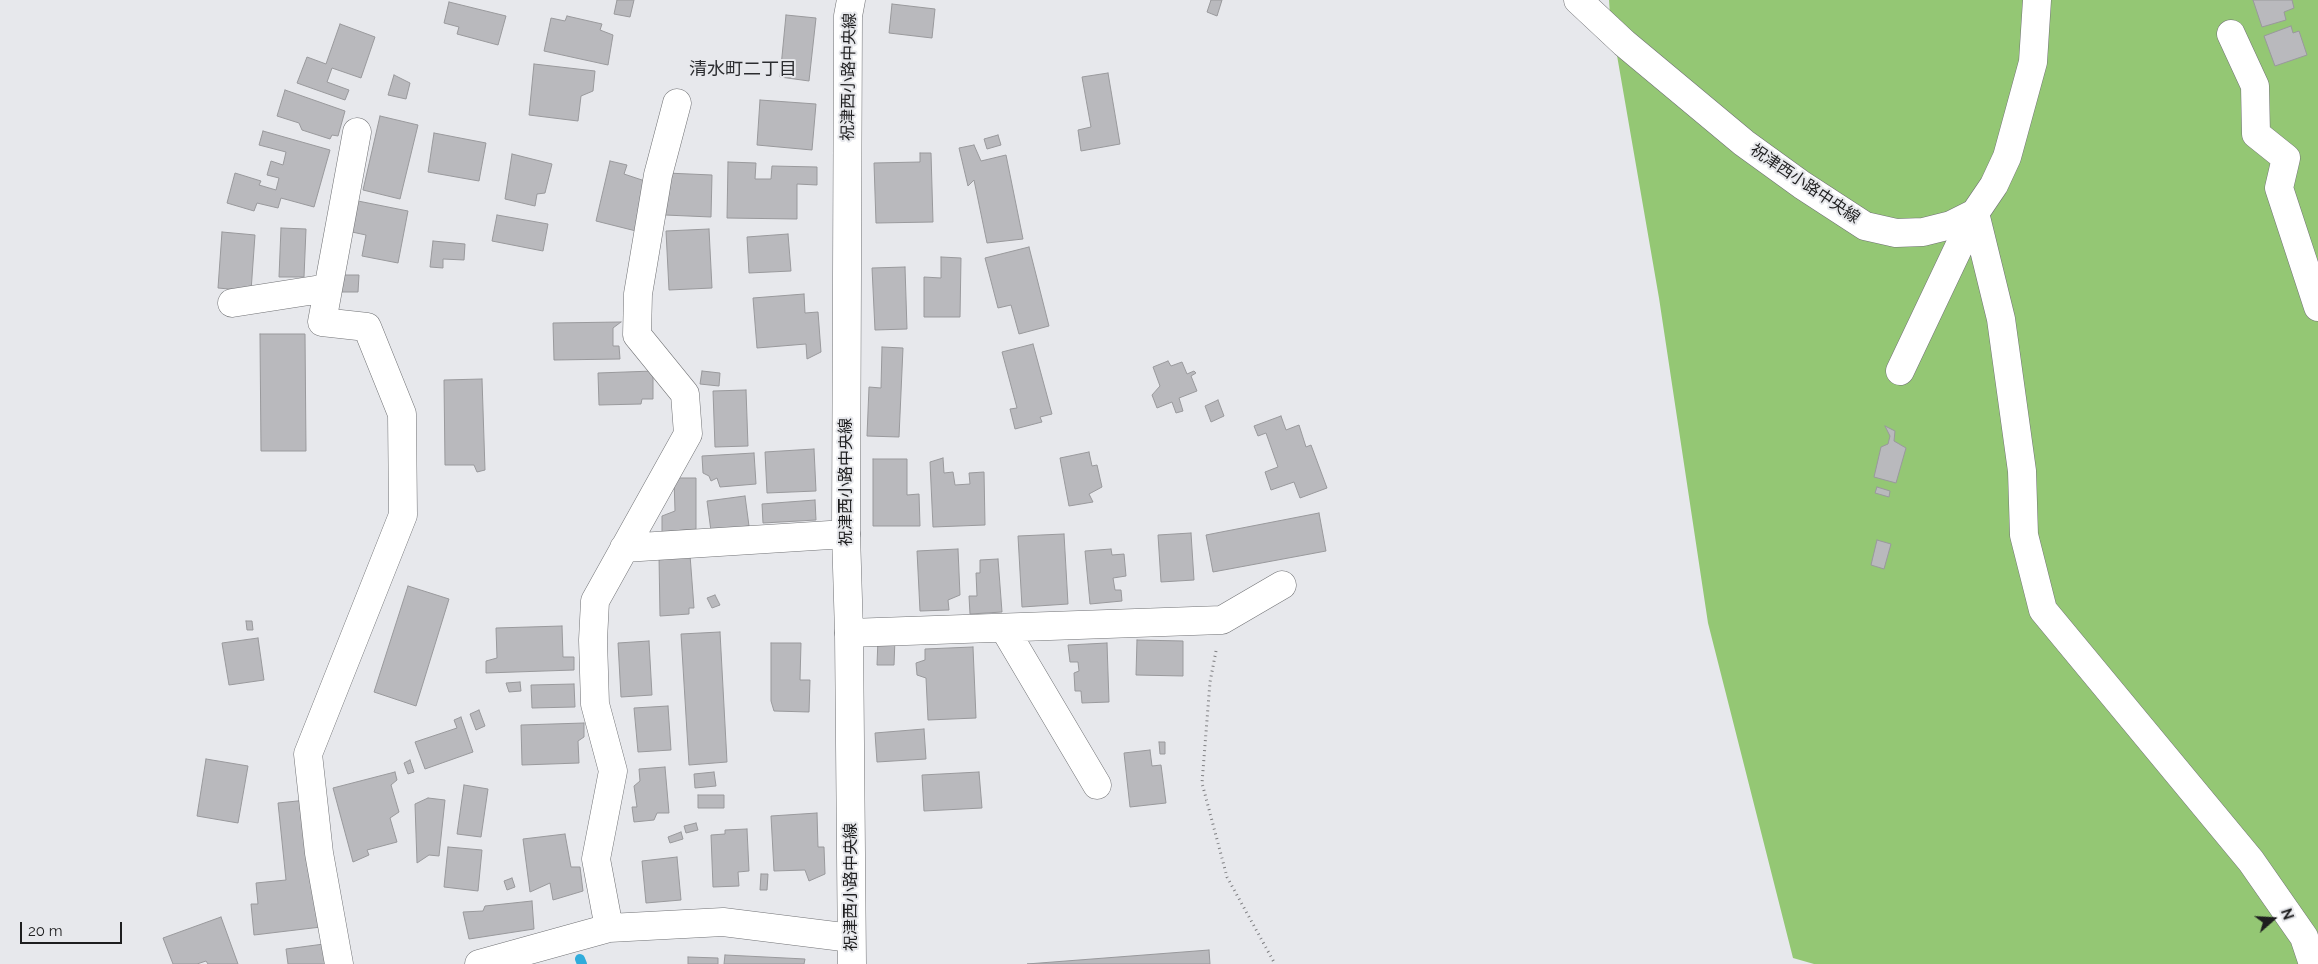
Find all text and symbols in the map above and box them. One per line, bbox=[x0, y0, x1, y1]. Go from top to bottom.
street label: 祝津西小路中央線 bbox=[838, 13, 860, 141]
district label: 清水町二丁目 bbox=[689, 59, 797, 81]
street label: 祝津西小路中央線 bbox=[1747, 140, 1863, 228]
street label: 祝津西小路中央線 bbox=[836, 418, 856, 546]
street label: 祝津西小路中央線 bbox=[841, 823, 861, 951]
north arrow bbox=[2248, 894, 2298, 944]
text: N bbox=[2278, 906, 2296, 922]
scale bar bbox=[22, 912, 125, 944]
text: 20 m bbox=[28, 922, 63, 940]

